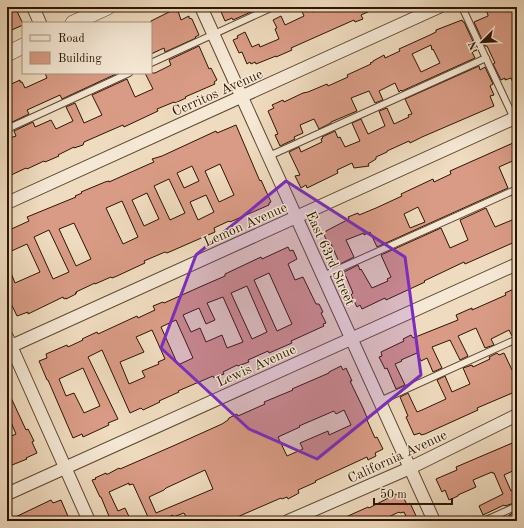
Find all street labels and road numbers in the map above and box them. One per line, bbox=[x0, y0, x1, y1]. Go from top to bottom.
street label: Cerritos Avenue bbox=[170, 67, 265, 119]
street label: Lemon Avenue bbox=[202, 200, 289, 250]
street label: East 63rd Street bbox=[303, 209, 357, 308]
street label: Lewis Avenue bbox=[215, 342, 298, 390]
street label: California Avenue bbox=[346, 428, 449, 486]

